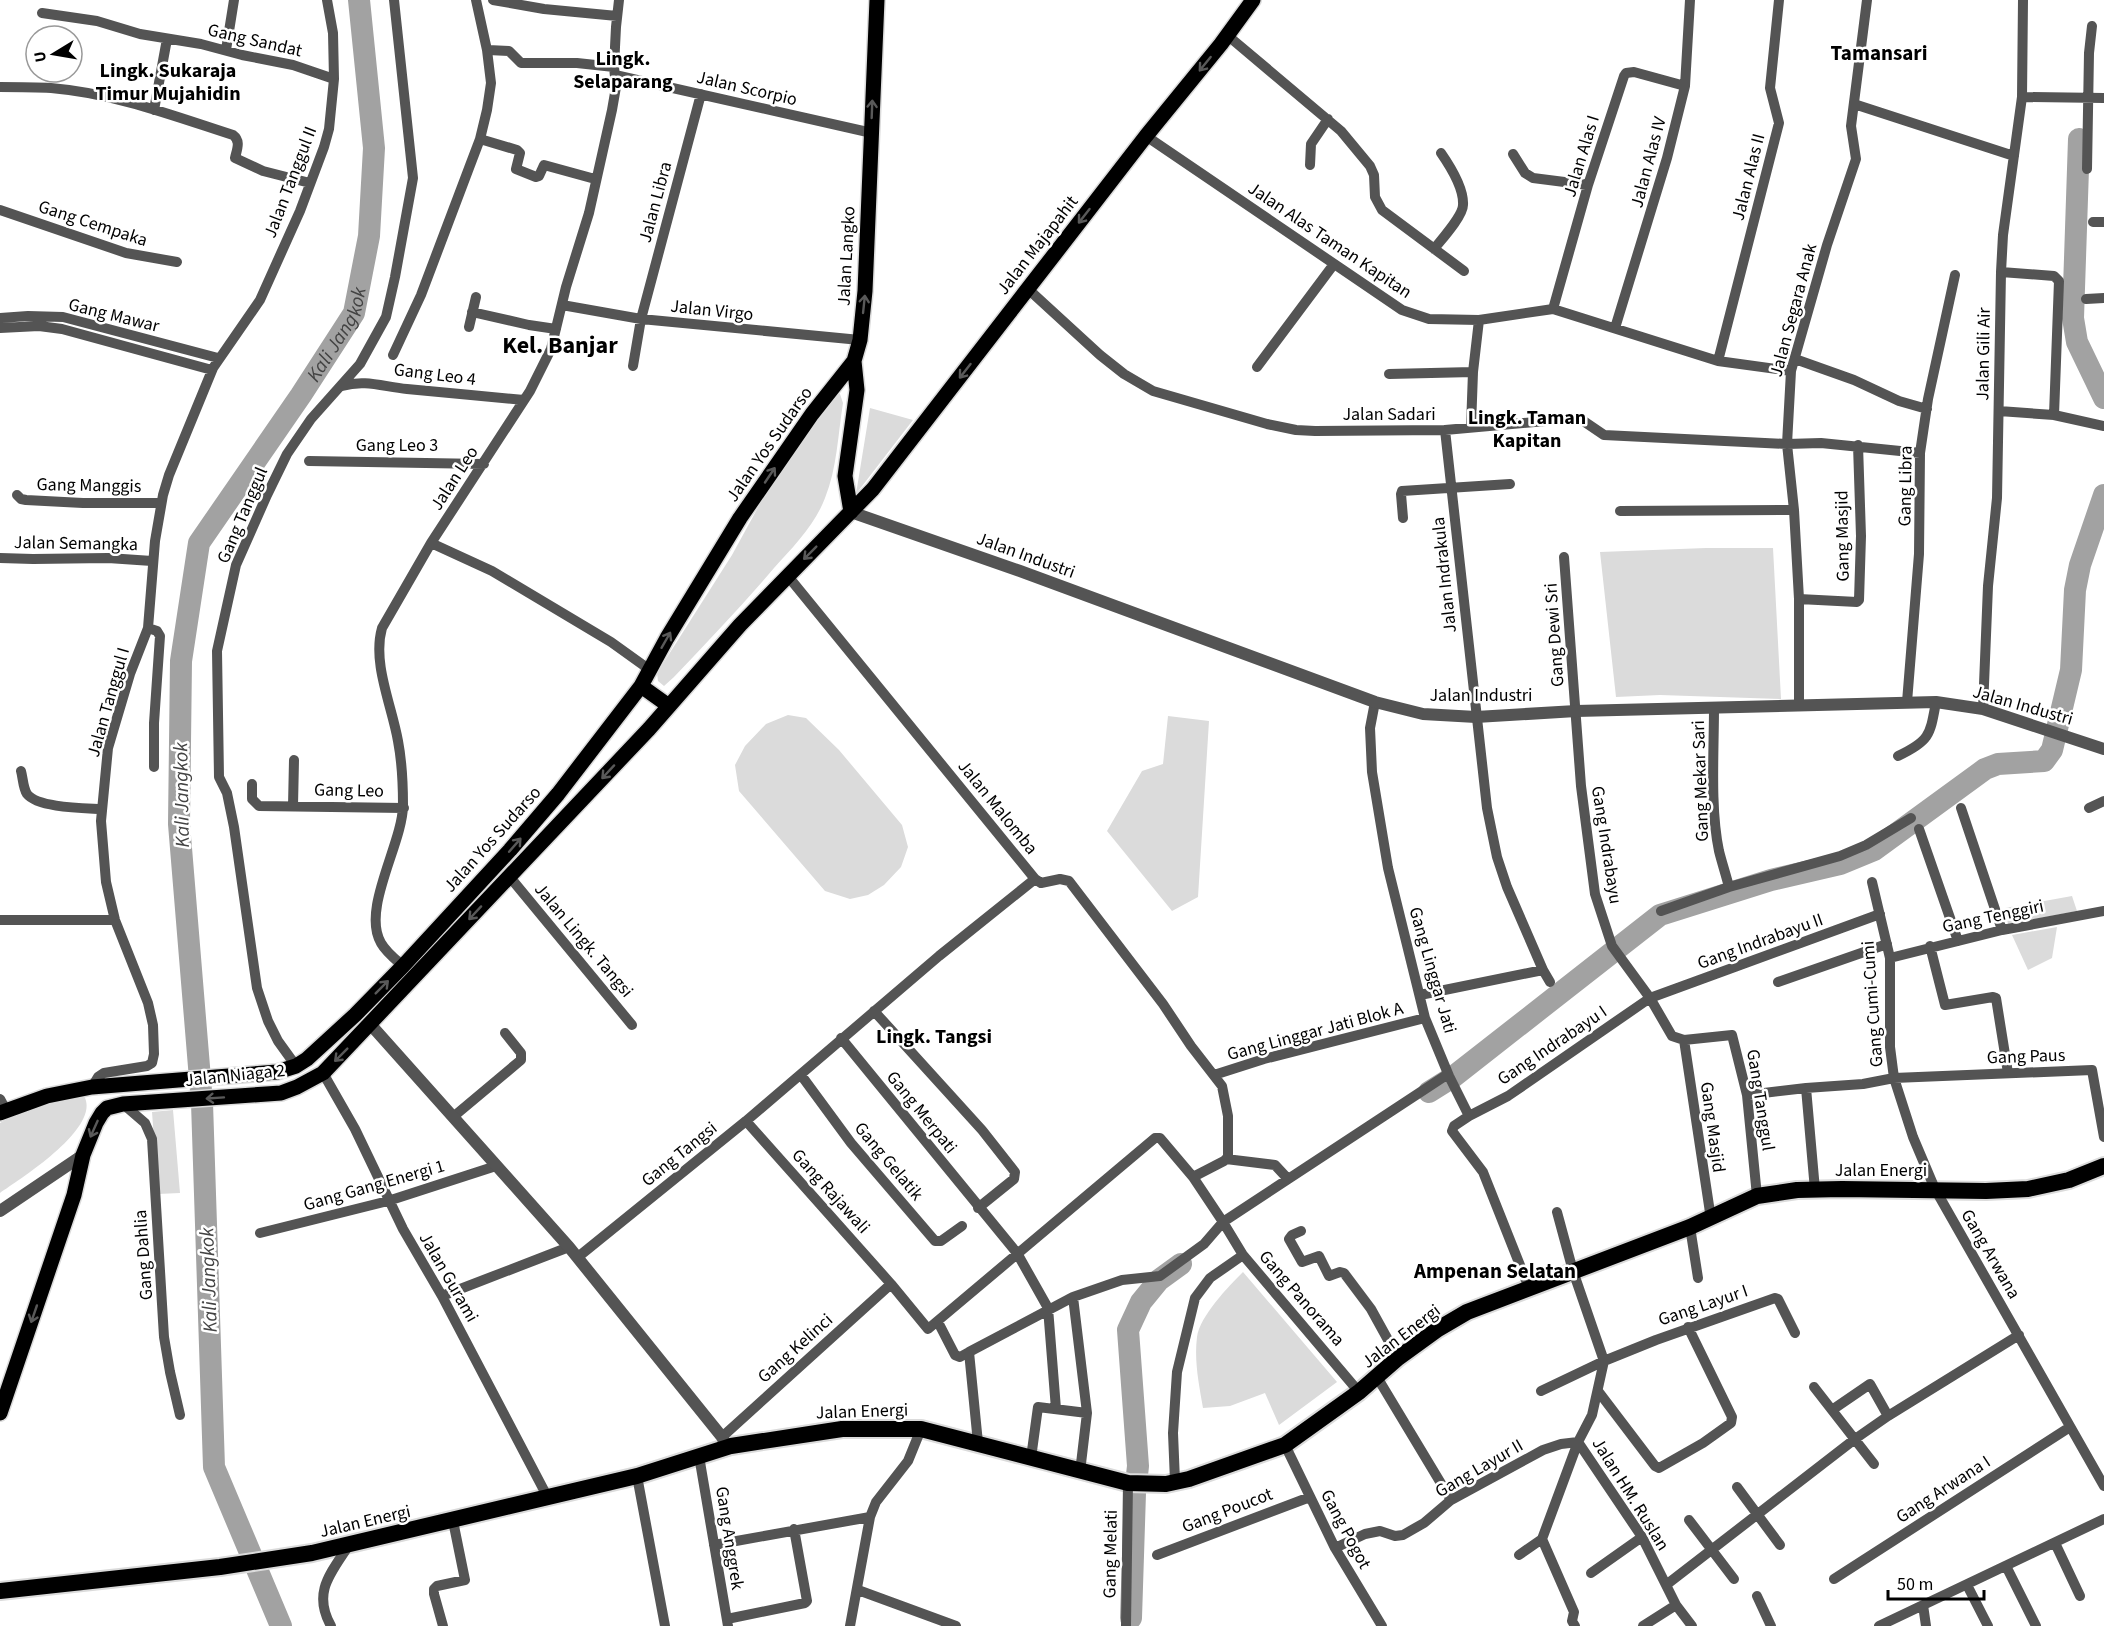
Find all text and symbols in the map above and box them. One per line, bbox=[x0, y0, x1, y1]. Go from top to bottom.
street label: Gang Sandat bbox=[205, 17, 305, 63]
north arrow bbox=[24, 24, 84, 84]
district label: Tamansari bbox=[1830, 38, 1928, 68]
district label: Lingk. Selaparang bbox=[573, 45, 673, 96]
text: U bbox=[28, 49, 52, 64]
one-way arrow bbox=[1199, 55, 1212, 71]
district label: Lingk. Sukaraja Timur Mujahidin bbox=[95, 57, 241, 108]
street label: Jalan Scorpio bbox=[694, 65, 800, 112]
one-way arrow bbox=[866, 100, 878, 120]
street label: Jalan Alas I bbox=[1557, 112, 1606, 200]
street label: Jalan Alas IV bbox=[1624, 113, 1673, 210]
street label: Jalan Tanggul II bbox=[258, 123, 323, 242]
street label: Jalan Alas II bbox=[1726, 131, 1771, 223]
street label: Jalan Libra bbox=[633, 159, 678, 245]
street label: Jalan Alas Taman Kapitan bbox=[1243, 176, 1417, 305]
street label: Jalan Majapahit bbox=[991, 190, 1084, 300]
street label: Gang Cempaka bbox=[35, 194, 151, 253]
street label: Jalan Langko bbox=[831, 205, 862, 307]
one-way arrow bbox=[1078, 208, 1090, 224]
street label: Jalan Segara Anak bbox=[1764, 241, 1823, 380]
water label: Kali Jangkok bbox=[300, 284, 374, 388]
street label: Gang Mawar bbox=[66, 292, 163, 339]
street label: Jalan Virgo bbox=[669, 294, 755, 327]
one-way arrow bbox=[859, 294, 870, 314]
street label: Jalan Gili Air bbox=[1970, 306, 1997, 401]
district label: Kel. Banjar bbox=[502, 328, 618, 363]
street label: Gang Leo 4 bbox=[392, 357, 477, 392]
one-way arrow bbox=[958, 362, 971, 378]
street label: Jalan Yos Sudarso bbox=[720, 382, 818, 507]
street label: Jalan Sadari bbox=[1342, 402, 1436, 427]
district label: Lingk. Taman Kapitan bbox=[1468, 404, 1586, 455]
street label: Gang Leo 3 bbox=[356, 433, 438, 458]
street label: Jalan Leo bbox=[424, 441, 485, 515]
street label: Gang Libra bbox=[1892, 445, 1919, 527]
street label: Gang Tanggul bbox=[211, 463, 274, 567]
one-way arrow bbox=[764, 467, 776, 483]
street label: Gang Manggis bbox=[36, 472, 142, 499]
street label: Gang Masjid bbox=[1829, 490, 1856, 582]
street label: Jalan Indrakula bbox=[1426, 516, 1463, 634]
street label: Jalan Industri bbox=[973, 526, 1079, 585]
street label: Jalan Semangka bbox=[14, 530, 138, 557]
one-way arrow bbox=[802, 546, 817, 560]
street label: Gang Dewi Sri bbox=[1538, 582, 1571, 688]
one-way arrow bbox=[661, 632, 673, 649]
street label: Jalan Tanggul I bbox=[81, 644, 136, 760]
street label: Jalan Industri bbox=[1970, 679, 2076, 732]
street label: Jalan Industri bbox=[1429, 683, 1533, 708]
street label: Gang Mekar Sari bbox=[1686, 720, 1715, 842]
water label: Kali Jangkok bbox=[167, 742, 197, 848]
street label: Jalan Malomba bbox=[952, 755, 1044, 860]
one-way arrow bbox=[601, 764, 616, 779]
street label: Gang Leo bbox=[314, 777, 384, 804]
street label: Jalan Yos Sudarso bbox=[438, 781, 547, 898]
street label: Gang Indrabayu bbox=[1585, 784, 1628, 906]
one-way arrow bbox=[508, 838, 522, 853]
street label: Jalan Lingk. Tangsi bbox=[528, 878, 639, 1003]
street label: Gang Tenggiri bbox=[1940, 894, 2046, 939]
street label: Gang Linggar Jati bbox=[1403, 904, 1463, 1036]
one-way arrow bbox=[467, 906, 482, 921]
street label: Gang Indrabayu II bbox=[1694, 907, 1827, 976]
street label: Gang Cumi-Cumi bbox=[1856, 940, 1889, 1068]
one-way arrow bbox=[375, 980, 389, 995]
street label: Gang Linggar Jati Blok A bbox=[1224, 996, 1406, 1067]
street label: Gang Indrabayu I bbox=[1492, 999, 1612, 1091]
district label: Lingk. Tangsi bbox=[876, 1023, 992, 1051]
street label: Gang Paus bbox=[1986, 1043, 2066, 1070]
one-way arrow bbox=[334, 1048, 348, 1063]
street label: Gang Tanggul bbox=[1740, 1048, 1781, 1153]
street label: Jalan Niaga 2 bbox=[184, 1058, 286, 1093]
street label: Gang Merpati bbox=[880, 1066, 963, 1159]
street label: Gang Masjid bbox=[1694, 1080, 1731, 1174]
one-way arrow bbox=[206, 1092, 226, 1103]
street label: Gang Tangsi bbox=[636, 1116, 723, 1193]
street label: Gang Gelatik bbox=[848, 1117, 929, 1206]
one-way arrow bbox=[88, 1119, 100, 1137]
street label: Gang Rajawali bbox=[786, 1143, 875, 1239]
street label: Gang Gang Energi 1 bbox=[301, 1153, 448, 1218]
street label: Jalan Energi bbox=[1835, 1158, 1927, 1183]
street label: Gang Arwana bbox=[1955, 1205, 2026, 1304]
street label: Gang Dahlia bbox=[128, 1209, 159, 1301]
water label: Kali Jangkok bbox=[193, 1226, 225, 1333]
street label: Jalan Gurami bbox=[413, 1228, 484, 1327]
street label: Gang Panorama bbox=[1253, 1245, 1350, 1352]
district label: Ampenan Selatan bbox=[1413, 1256, 1576, 1286]
street label: Gang Layur I bbox=[1655, 1278, 1751, 1332]
street label: Jalan Energi bbox=[1357, 1299, 1446, 1374]
one-way arrow bbox=[27, 1304, 38, 1323]
street label: Gang Kelinci bbox=[752, 1308, 838, 1389]
street label: Jalan Energi bbox=[815, 1397, 909, 1426]
street label: Gang Layur II bbox=[1431, 1433, 1528, 1504]
street label: Jalan HM. Ruslan bbox=[1586, 1433, 1675, 1556]
street label: Gang Arwana I bbox=[1891, 1449, 1995, 1529]
street label: Gang Poucot bbox=[1178, 1482, 1276, 1539]
street label: Gang Anggrek bbox=[709, 1485, 750, 1592]
street label: Gang Pogot bbox=[1314, 1485, 1377, 1573]
street label: Jalan Energi bbox=[317, 1499, 413, 1544]
street label: Gang Melati bbox=[1097, 1509, 1124, 1599]
scale bar bbox=[1888, 1563, 1984, 1601]
text: 50 m bbox=[1897, 1572, 1933, 1597]

